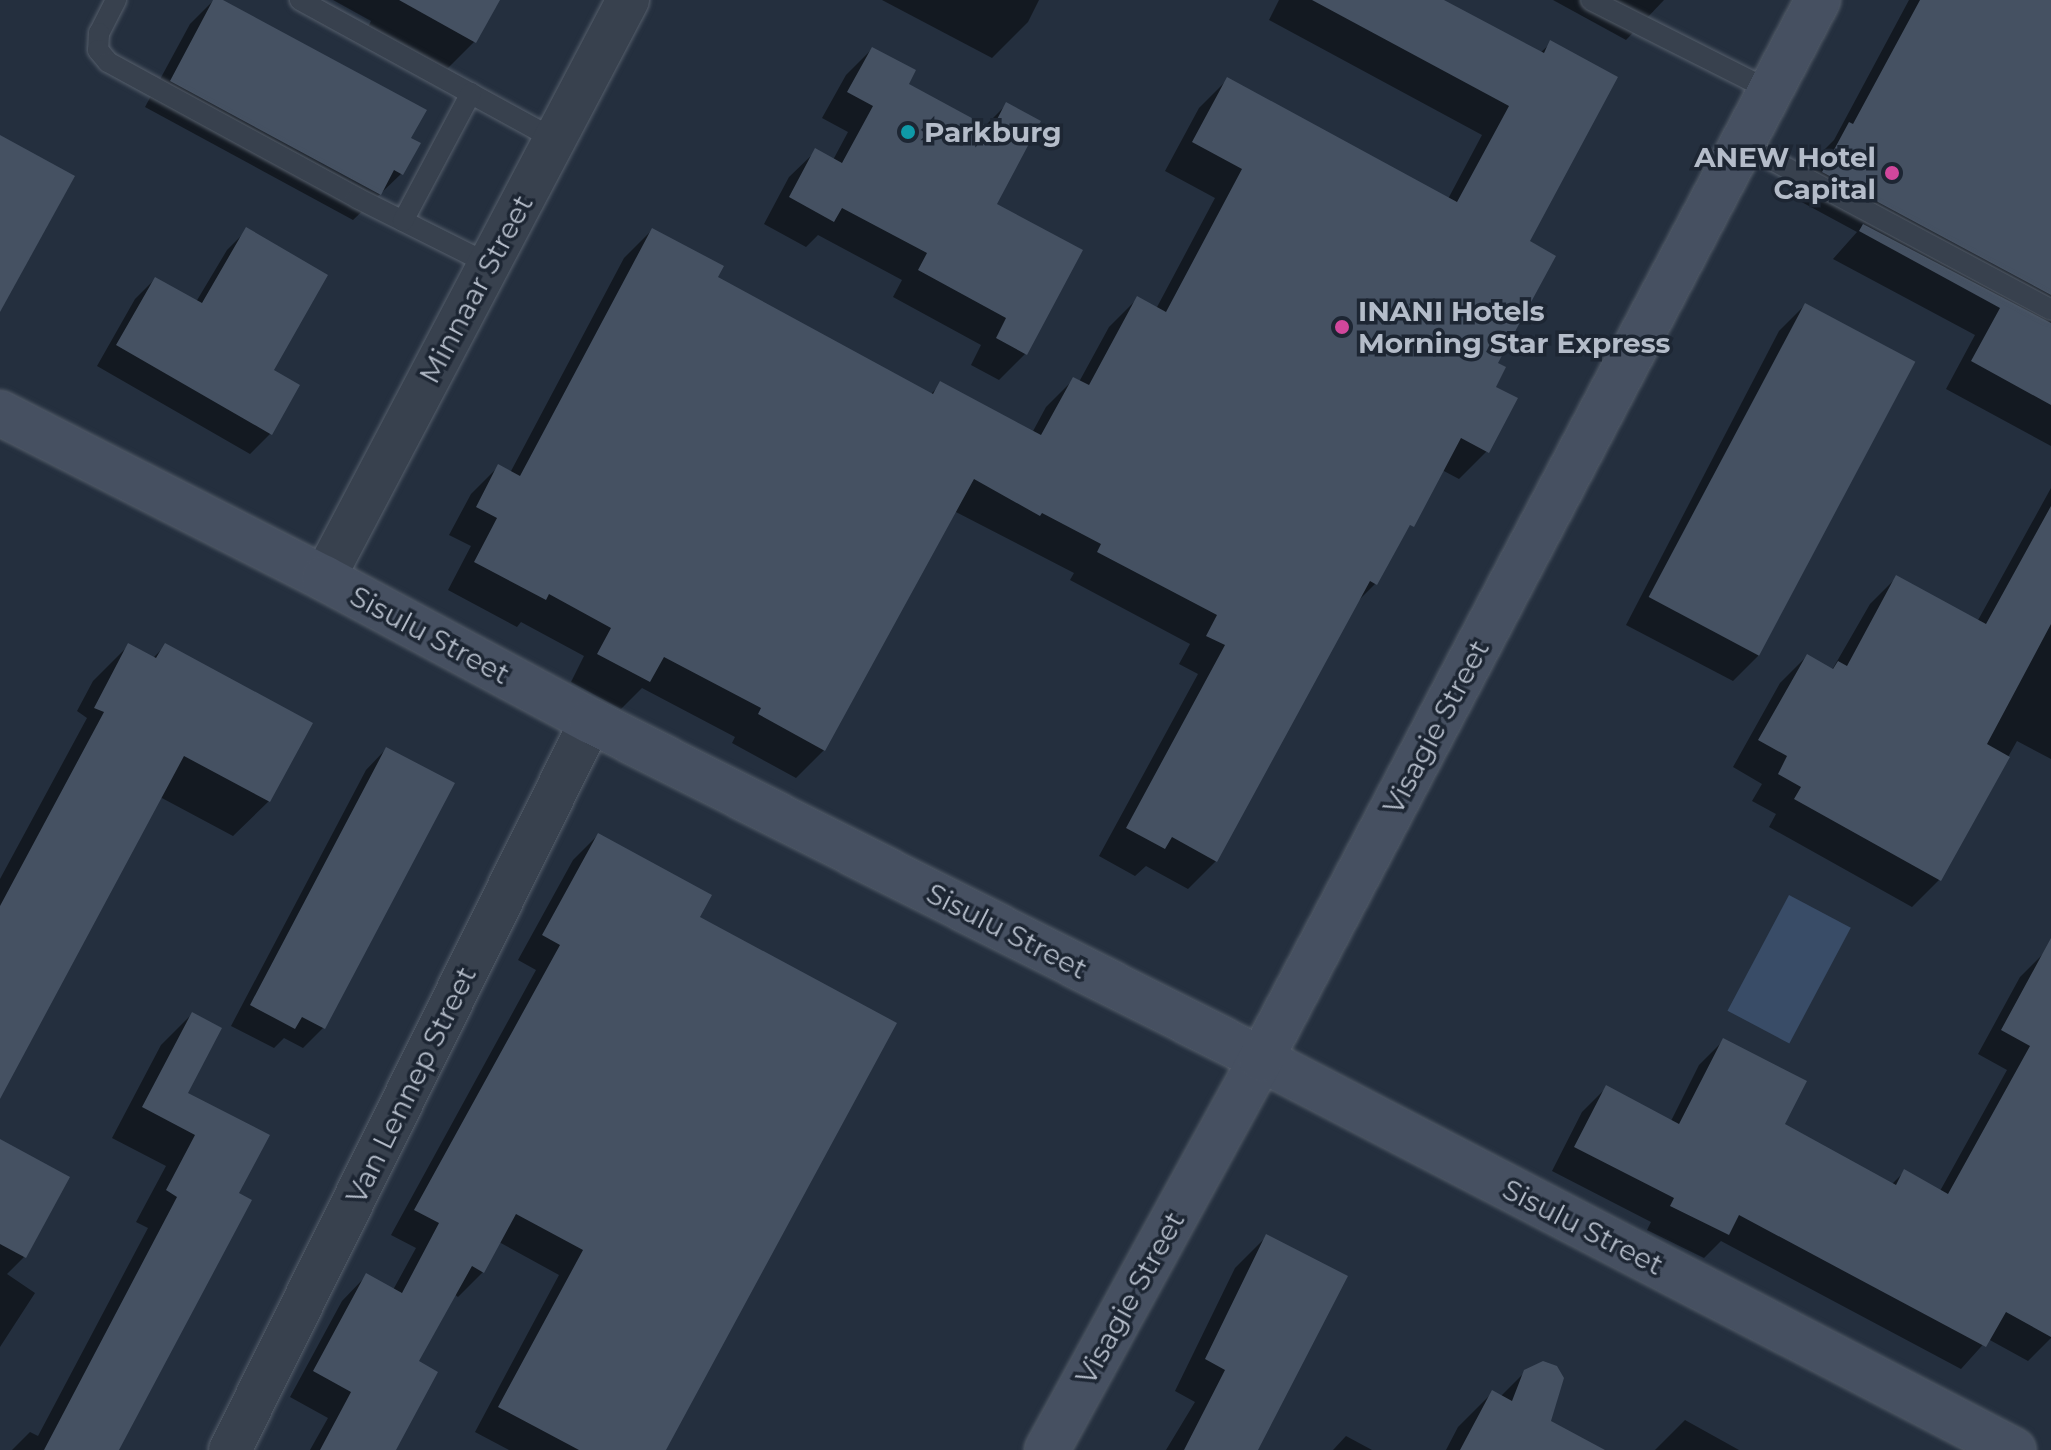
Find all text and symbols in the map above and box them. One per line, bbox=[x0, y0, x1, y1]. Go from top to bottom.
place label: Parkburg bbox=[924, 115, 1062, 149]
marker: Parkburg bbox=[899, 123, 917, 141]
place label: ANEW Hotel Capital bbox=[1694, 140, 1876, 206]
marker: ANEW Hotel Capital bbox=[1883, 164, 1901, 182]
street label: Minnaar Street bbox=[412, 189, 540, 389]
place label: INANI Hotels Morning Star Express bbox=[1358, 294, 1670, 360]
marker: INANI Hotels Morning Star Express bbox=[1333, 318, 1351, 336]
street label: Sisulu Street bbox=[345, 579, 515, 691]
street label: Visagie Street bbox=[1376, 634, 1496, 820]
street label: Sisulu Street bbox=[921, 876, 1093, 986]
street label: Van Lennep Street bbox=[339, 961, 483, 1209]
street label: Sisulu Street bbox=[1497, 1172, 1669, 1282]
street label: Visagie Street bbox=[1069, 1206, 1191, 1390]

